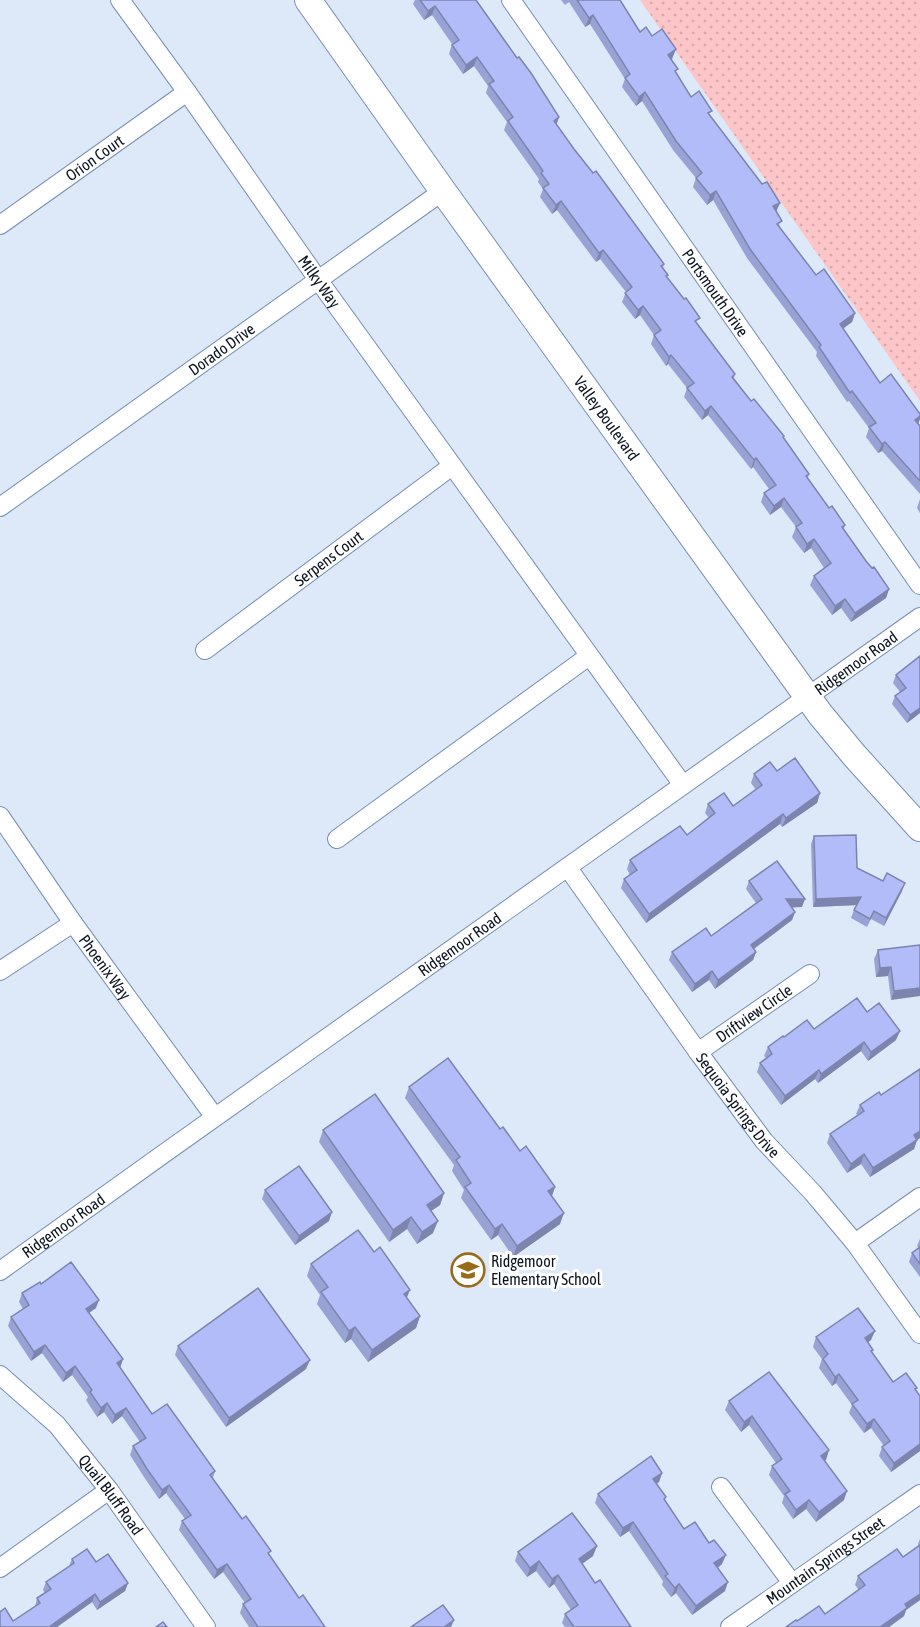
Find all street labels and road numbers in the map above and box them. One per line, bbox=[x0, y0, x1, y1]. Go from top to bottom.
street label: Orion Court bbox=[62, 131, 127, 184]
street label: Portsmouth Drive bbox=[679, 245, 752, 340]
street label: Milky Way bbox=[295, 252, 344, 312]
street label: Dorado Drive bbox=[185, 319, 258, 379]
street label: Valley Boulevard bbox=[570, 373, 643, 464]
street label: Serpens Court bbox=[291, 526, 367, 589]
street label: Ridgemoor Road bbox=[811, 627, 901, 699]
street label: Ridgemoor Road bbox=[415, 909, 504, 979]
street label: Phoenix Way bbox=[76, 931, 135, 1004]
street label: Driftview Circle bbox=[712, 980, 795, 1046]
street label: Sequoia Springs Drive bbox=[693, 1049, 784, 1161]
street label: Ridgemoor Road bbox=[19, 1190, 108, 1261]
street label: Quail Bluff Road bbox=[75, 1451, 147, 1538]
street label: Mountain Springs Street bbox=[763, 1513, 888, 1608]

